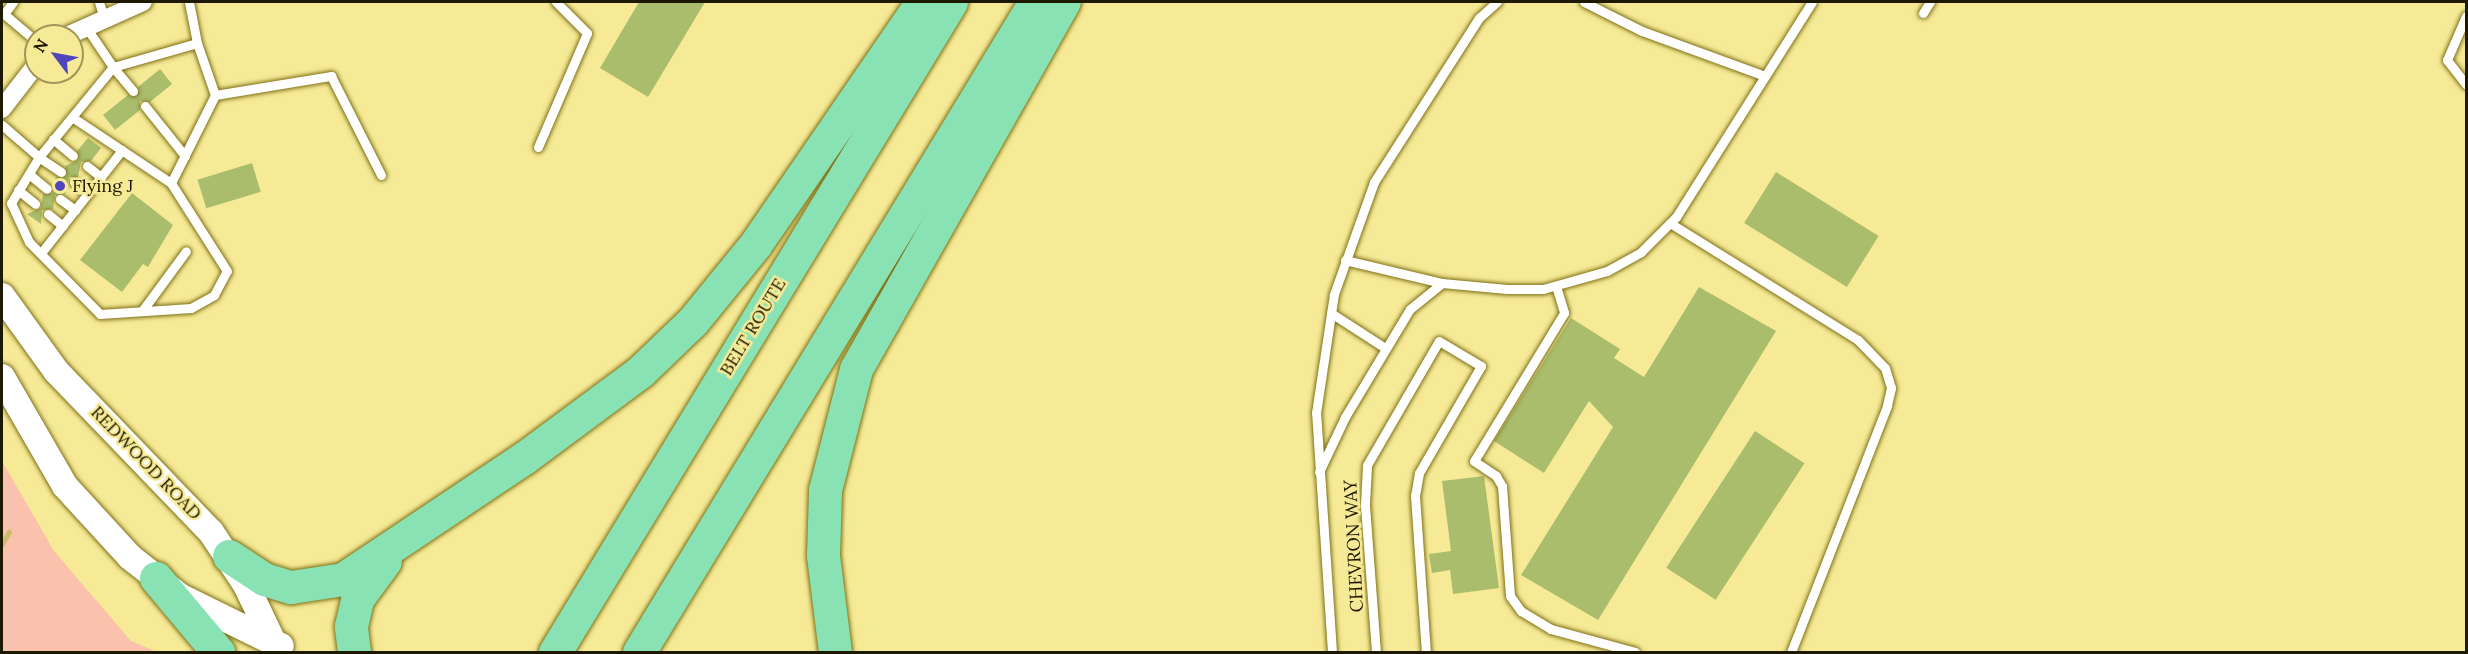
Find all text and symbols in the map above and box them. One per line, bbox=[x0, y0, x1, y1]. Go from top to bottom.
north arrow bbox=[24, 24, 84, 84]
text: N bbox=[29, 35, 52, 56]
place label: Flying J bbox=[72, 175, 134, 197]
marker: Flying J bbox=[53, 179, 67, 193]
street label: BELT ROUTE bbox=[716, 274, 790, 380]
street label: REDWOOD ROAD bbox=[86, 402, 206, 524]
street label: CHEVRON WAY bbox=[1340, 479, 1368, 613]

